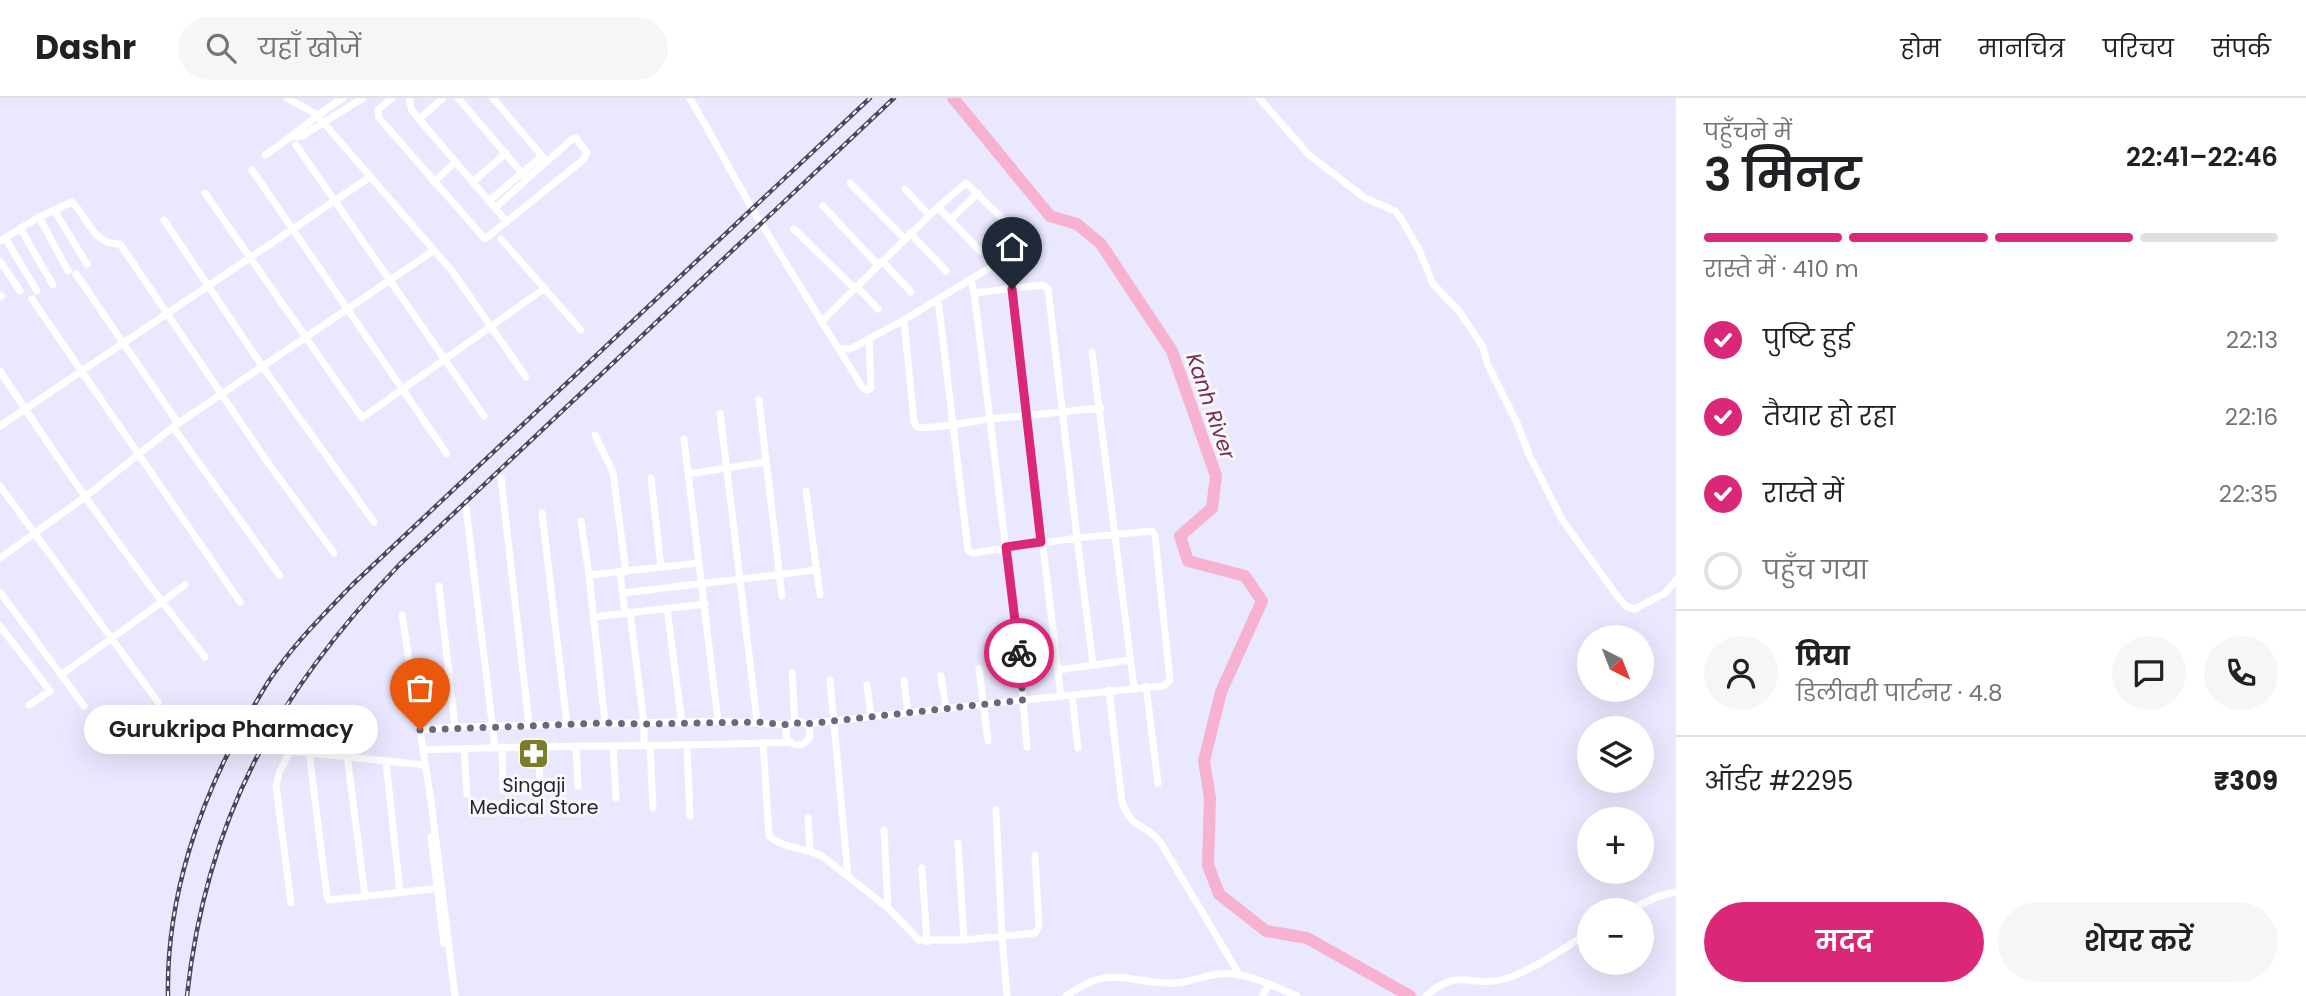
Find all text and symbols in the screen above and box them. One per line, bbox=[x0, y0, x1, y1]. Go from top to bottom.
search box bbox=[178, 17, 668, 80]
text: Dashr bbox=[35, 24, 136, 71]
icon: search bbox=[202, 29, 240, 67]
text: यहाँ खोजें bbox=[258, 30, 361, 66]
text: होम bbox=[1901, 32, 1941, 65]
text: मानचित्र bbox=[1979, 32, 2065, 65]
text: परिचय bbox=[2103, 32, 2174, 65]
text: संपर्क bbox=[2212, 32, 2271, 65]
text: पहुँचने में bbox=[1704, 116, 1792, 148]
text: 22:41–22:46 bbox=[2126, 139, 2278, 175]
text: 3 मिनट bbox=[1704, 143, 1862, 207]
pin bbox=[982, 217, 1042, 289]
icon: home bbox=[993, 228, 1031, 266]
text: रास्ते में · 410 m bbox=[1704, 253, 1859, 285]
icon: check bbox=[1704, 321, 1742, 359]
text: पुष्टि हुई bbox=[1763, 321, 1852, 357]
text: 22:13 bbox=[2226, 324, 2278, 356]
water label: Kanh River bbox=[1179, 349, 1243, 464]
icon: check bbox=[1704, 398, 1742, 436]
text: तैयार हो रहा bbox=[1763, 398, 1895, 434]
text: 22:16 bbox=[2225, 401, 2278, 433]
icon: check bbox=[1704, 475, 1742, 513]
text: रास्ते में bbox=[1763, 475, 1844, 511]
text: 22:35 bbox=[2219, 478, 2278, 510]
text: पहुँच गया bbox=[1763, 552, 1868, 588]
courier bbox=[984, 618, 1054, 688]
north arrow bbox=[1577, 625, 1654, 702]
map controls bbox=[1577, 625, 1654, 975]
icon: bike bbox=[1000, 634, 1038, 672]
button: person bbox=[1704, 636, 1778, 710]
button: chat bbox=[2112, 636, 2186, 710]
button: phone bbox=[2204, 636, 2278, 710]
text: प्रिया bbox=[1796, 638, 1850, 674]
pin bbox=[390, 658, 450, 730]
icon: bag bbox=[401, 669, 439, 707]
text: डिलीवरी पार्टनर · 4.8 bbox=[1796, 677, 2002, 709]
callout: Gurukripa Pharmacy bbox=[84, 706, 378, 754]
text: Gurukripa Pharmacy bbox=[109, 713, 353, 745]
button: layers bbox=[1577, 716, 1654, 793]
pharmacy icon: Singaji Medical Store bbox=[517, 737, 551, 771]
text: ऑर्डर #2295 bbox=[1704, 763, 1853, 799]
text: ₹309 bbox=[2214, 763, 2278, 799]
place label: Singaji Medical Store bbox=[470, 772, 598, 821]
button: + bbox=[1577, 807, 1654, 884]
button: − bbox=[1577, 898, 1654, 975]
button: मदद bbox=[1704, 902, 1984, 982]
button: शेयर करें bbox=[1998, 902, 2278, 982]

